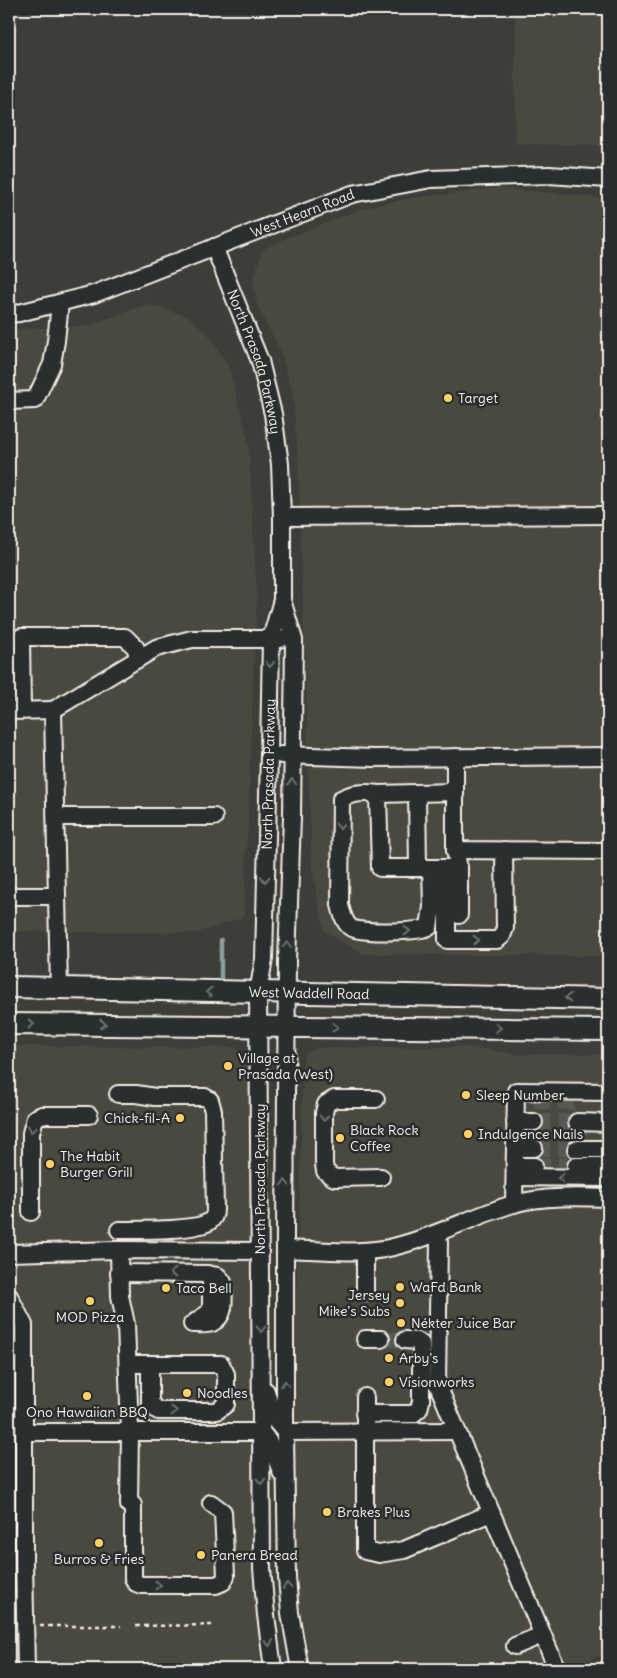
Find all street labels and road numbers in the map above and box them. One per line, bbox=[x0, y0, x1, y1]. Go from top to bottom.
street label: West Hearn Road bbox=[248, 185, 357, 241]
street label: North Prasada Parkway bbox=[223, 287, 285, 435]
street label: North Prasada Parkway bbox=[258, 699, 279, 850]
street label: West Waddell Road bbox=[248, 983, 370, 1003]
street label: North Prasada Parkway bbox=[251, 1104, 269, 1254]

